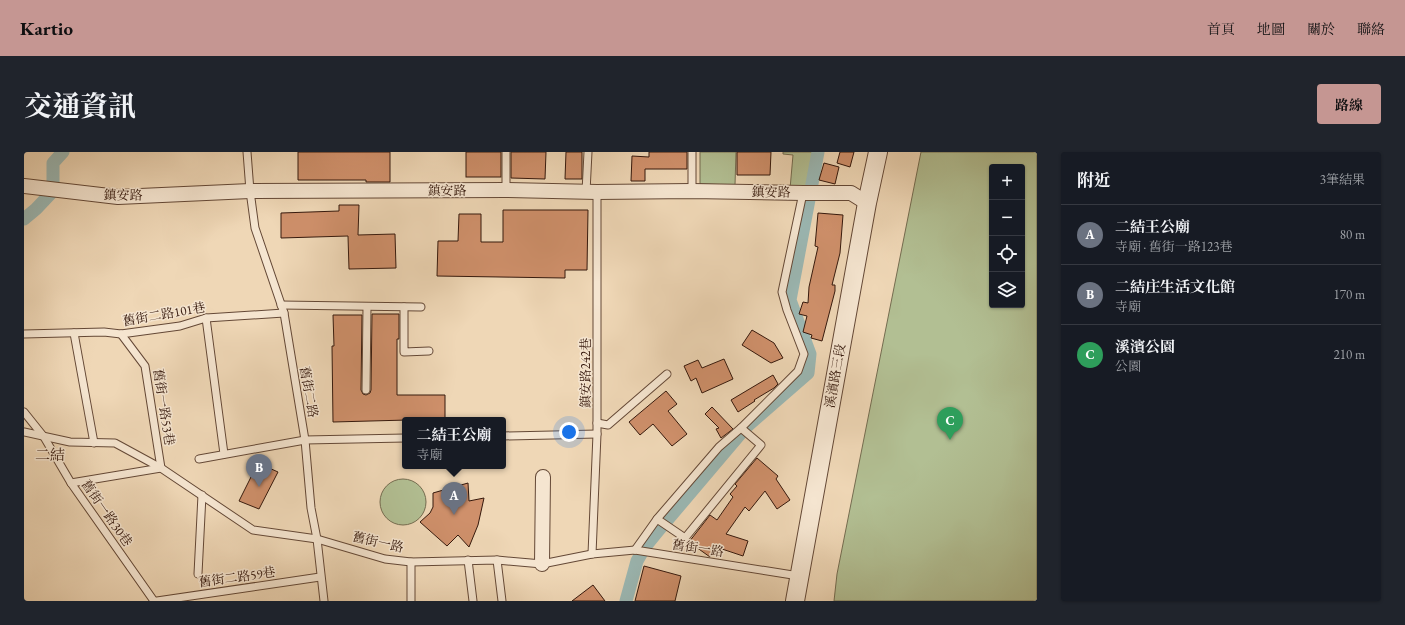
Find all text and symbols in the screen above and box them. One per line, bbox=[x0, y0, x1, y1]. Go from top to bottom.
text: Kartio bbox=[20, 16, 73, 41]
text: 首頁 bbox=[1207, 20, 1235, 38]
text: 地圖 bbox=[1257, 20, 1285, 38]
text: 關於 bbox=[1307, 20, 1335, 38]
text: 聯絡 bbox=[1357, 20, 1385, 38]
button: 路線 bbox=[1317, 84, 1381, 124]
text: 交通資訊 bbox=[24, 88, 136, 124]
map controls bbox=[989, 164, 1025, 308]
button: + bbox=[989, 164, 1025, 200]
text: 附近 bbox=[1077, 169, 1111, 191]
text: 3筆結果 bbox=[1320, 171, 1365, 188]
street label: 鎮安路 bbox=[427, 182, 467, 199]
street label: 鎮安路 bbox=[751, 183, 791, 201]
street label: 鎮安路 bbox=[103, 186, 143, 204]
button: − bbox=[989, 200, 1025, 236]
text: 二結王公廟 bbox=[1115, 217, 1190, 236]
text: A bbox=[1085, 226, 1095, 243]
text: 80 m bbox=[1340, 226, 1365, 243]
button: locate bbox=[989, 236, 1025, 272]
text: 寺廟 · 舊街一路123巷 bbox=[1115, 238, 1233, 255]
button: layers bbox=[989, 272, 1025, 308]
text: 二結庄生活文化館 bbox=[1115, 277, 1235, 296]
text: B bbox=[1086, 286, 1094, 303]
text: 170 m bbox=[1334, 286, 1365, 303]
street label: 舊街二路101巷 bbox=[121, 298, 207, 330]
text: 寺廟 bbox=[1115, 298, 1141, 315]
text: 溪濱公園 bbox=[1115, 337, 1175, 356]
street label: 鎮安路242巷 bbox=[577, 338, 594, 408]
street label: 溪濱路三段 bbox=[821, 343, 849, 409]
text: C bbox=[1085, 346, 1095, 363]
text: 210 m bbox=[1334, 346, 1365, 363]
text: 公園 bbox=[1115, 358, 1141, 375]
street label: 舊街二路 bbox=[296, 365, 322, 419]
street label: 舊街一路53巷 bbox=[150, 367, 178, 447]
pin: C bbox=[937, 407, 963, 440]
popup bbox=[402, 417, 506, 469]
your location bbox=[559, 422, 579, 442]
text: 二結王公廟 bbox=[416, 425, 492, 444]
district label: 二結 bbox=[35, 445, 65, 464]
text: 寺廟 bbox=[416, 446, 443, 463]
pin: B bbox=[246, 454, 272, 487]
street label: 舊街一路30巷 bbox=[78, 476, 136, 550]
pin: A bbox=[441, 482, 467, 515]
street label: 舊街一路 bbox=[351, 528, 405, 556]
street label: 舊街一路 bbox=[671, 536, 725, 560]
street label: 舊街二路59巷 bbox=[197, 563, 277, 591]

